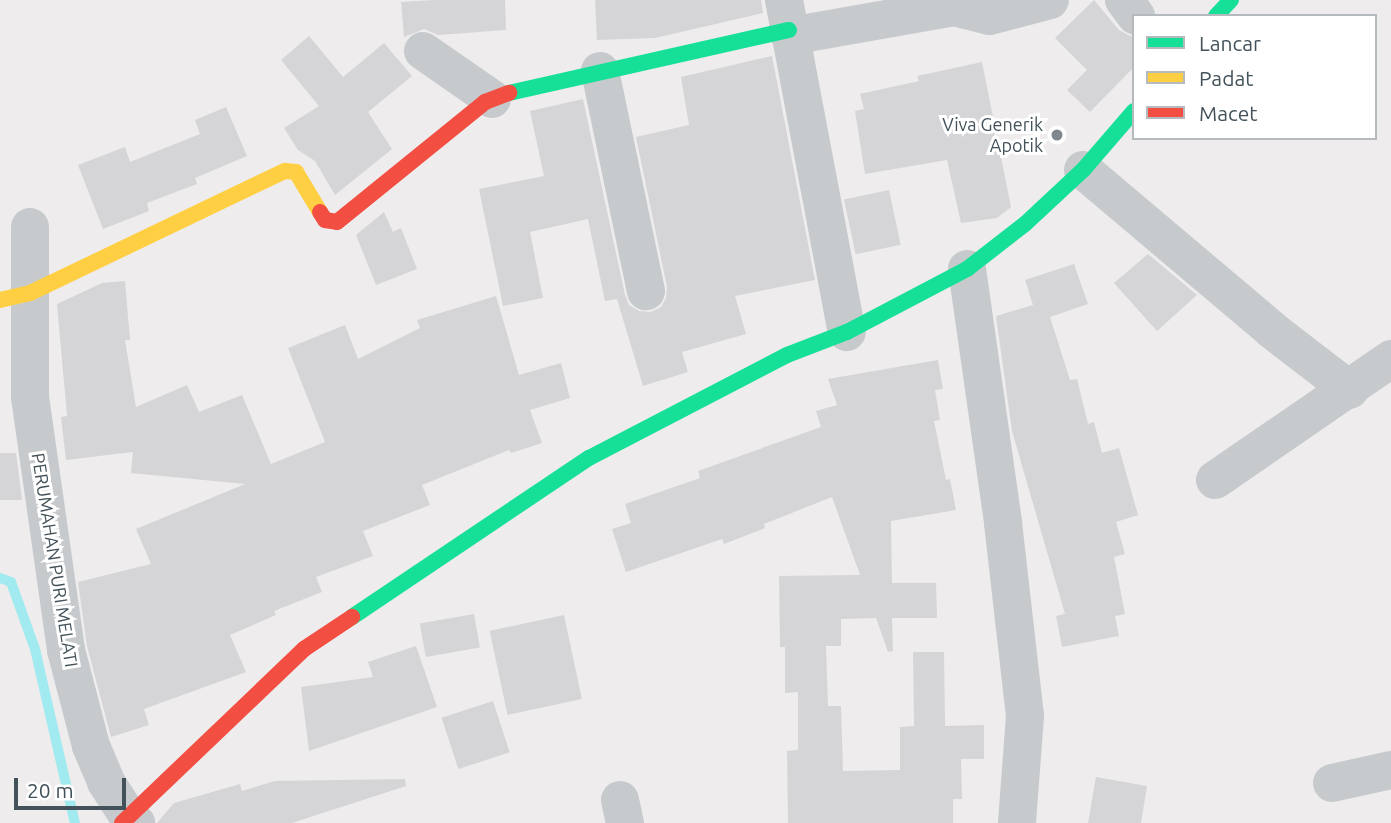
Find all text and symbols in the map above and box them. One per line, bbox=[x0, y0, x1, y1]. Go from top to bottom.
legend bbox=[1132, 14, 1377, 140]
text: Lancar bbox=[1199, 31, 1261, 55]
text: Padat bbox=[1199, 66, 1254, 90]
text: Macet bbox=[1199, 101, 1258, 125]
place label: Viva Generik Apotik bbox=[942, 114, 1043, 156]
marker: Viva Generik Apotik bbox=[1049, 127, 1065, 143]
street label: PERUMAHAN PURI MELATI bbox=[27, 451, 83, 669]
scale bar bbox=[18, 764, 130, 808]
text: 20 m bbox=[27, 778, 74, 802]

